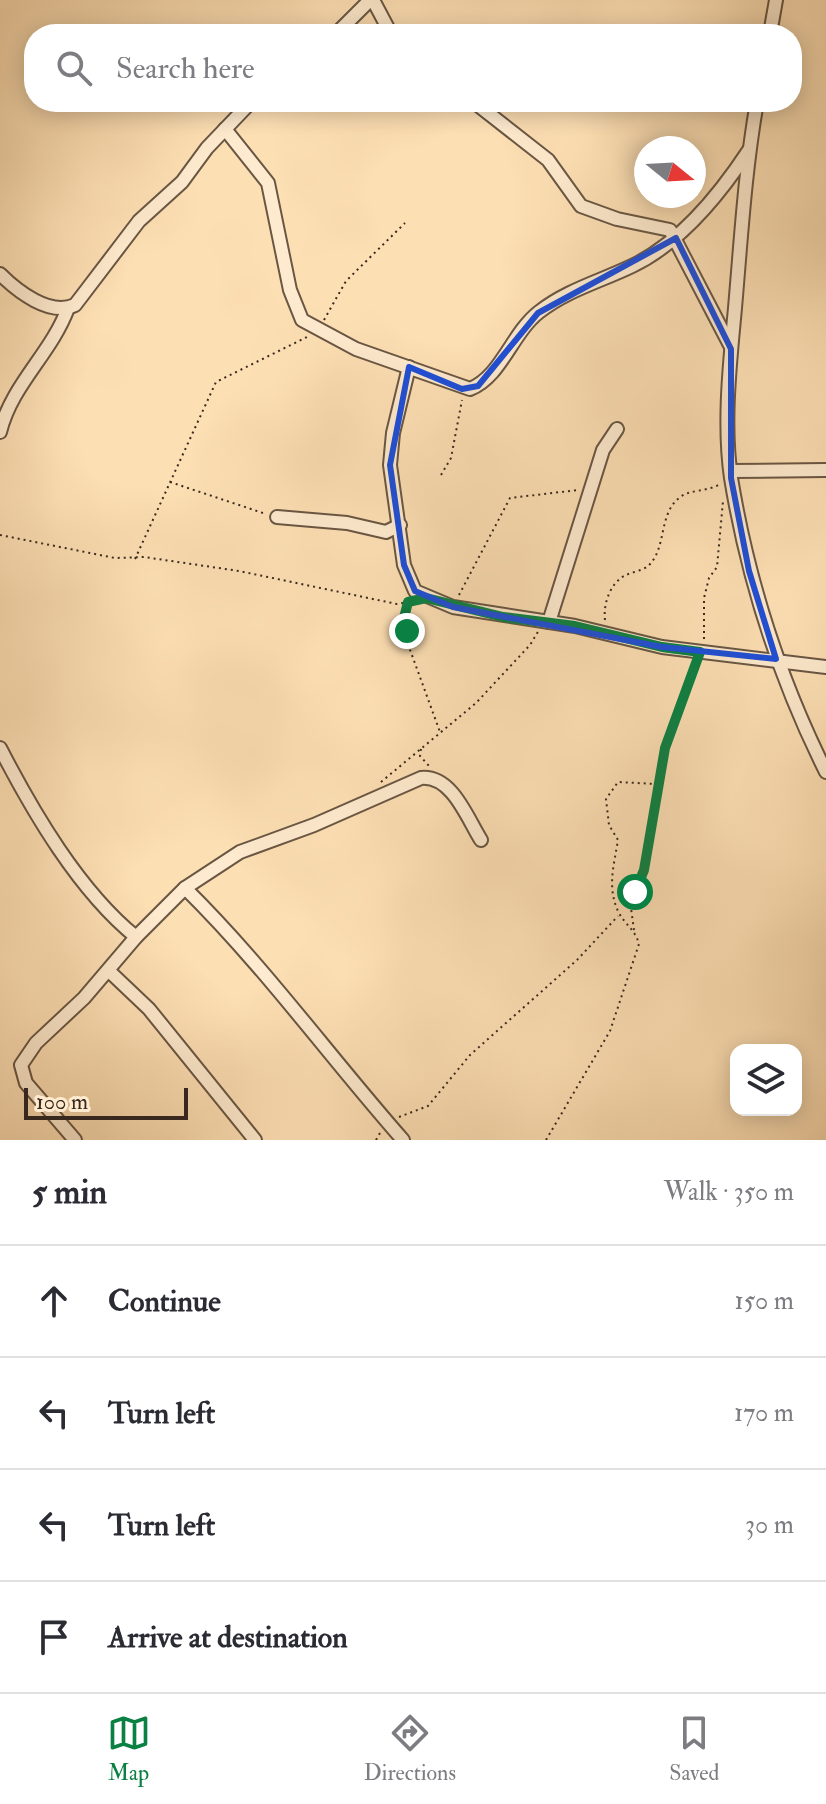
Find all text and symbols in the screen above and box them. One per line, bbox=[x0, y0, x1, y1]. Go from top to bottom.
search box bbox=[24, 24, 802, 112]
icon: search bbox=[52, 46, 96, 90]
text: Search here bbox=[116, 50, 255, 87]
north arrow bbox=[634, 136, 706, 208]
route end bbox=[389, 613, 425, 649]
route start bbox=[617, 874, 653, 910]
map controls bbox=[730, 1044, 802, 1116]
button: layers bbox=[730, 1044, 802, 1116]
scale bar bbox=[24, 1084, 188, 1120]
text: 100 m bbox=[36, 1088, 88, 1116]
text: 5 min bbox=[32, 1171, 107, 1214]
text: Walk · 350 m bbox=[664, 1176, 794, 1208]
icon: ahead bbox=[32, 1279, 76, 1323]
text: Continue bbox=[108, 1283, 221, 1320]
text: 150 m bbox=[735, 1285, 794, 1317]
icon: left bbox=[32, 1391, 76, 1435]
text: Turn left bbox=[108, 1395, 215, 1432]
text: 170 m bbox=[734, 1397, 794, 1429]
icon: left bbox=[32, 1503, 76, 1547]
text: Turn left bbox=[108, 1507, 215, 1544]
text: 30 m bbox=[745, 1509, 794, 1541]
icon: arrive bbox=[32, 1615, 76, 1659]
text: Arrive at destination bbox=[108, 1619, 348, 1656]
tab: Map bbox=[107, 1711, 151, 1787]
tab: Directions bbox=[364, 1711, 456, 1787]
tab: Saved bbox=[669, 1711, 719, 1787]

